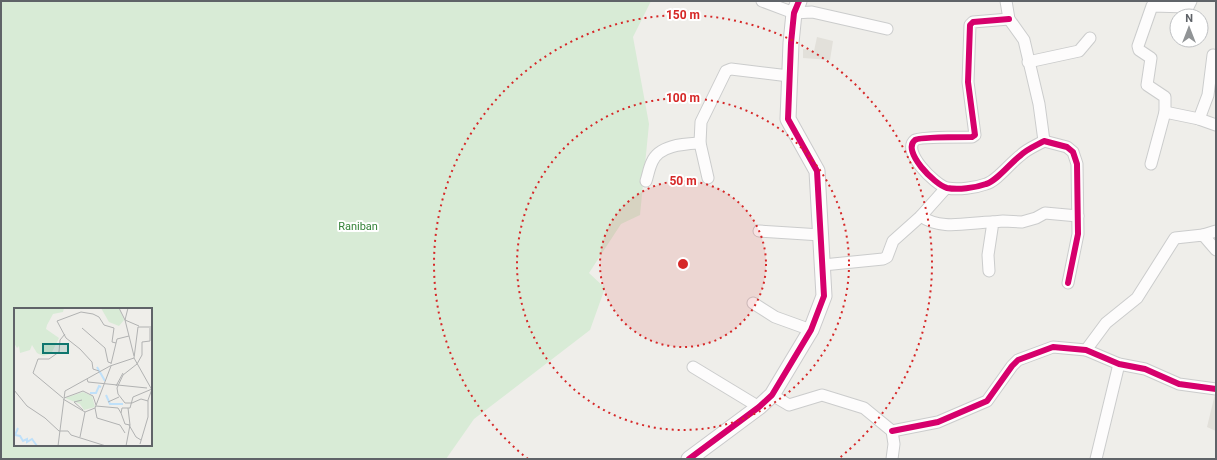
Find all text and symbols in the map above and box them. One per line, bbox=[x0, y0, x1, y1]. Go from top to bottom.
text: 150 m bbox=[666, 8, 700, 22]
north arrow bbox=[1169, 8, 1209, 48]
text: N bbox=[1185, 12, 1193, 25]
text: 100 m bbox=[666, 91, 700, 105]
text: 50 m bbox=[669, 174, 697, 188]
park label: Raniban bbox=[338, 220, 378, 233]
centre of rings bbox=[676, 257, 690, 271]
inset map bbox=[14, 308, 152, 446]

